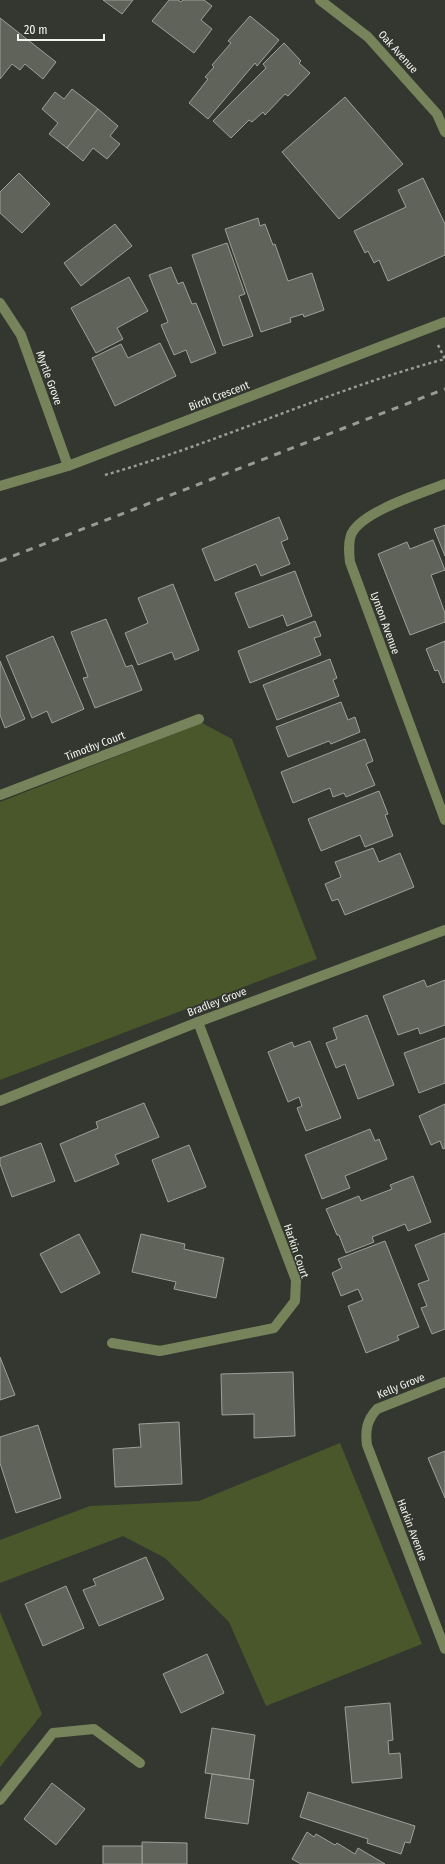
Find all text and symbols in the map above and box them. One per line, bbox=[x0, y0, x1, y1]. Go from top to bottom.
scale bar bbox=[18, 16, 104, 42]
text: 20 m bbox=[24, 23, 48, 37]
street label: Oak Avenue bbox=[375, 28, 421, 76]
street label: Myrtle Grove bbox=[33, 349, 65, 407]
street label: Birch Crescent bbox=[187, 378, 251, 414]
street label: Lynton Avenue bbox=[368, 590, 402, 656]
street label: Timothy Court bbox=[63, 728, 127, 763]
street label: Bradley Grove bbox=[186, 985, 248, 1019]
street label: Harkin Court bbox=[281, 1222, 311, 1280]
street label: Kelly Grove bbox=[375, 1371, 427, 1401]
street label: Harkin Avenue bbox=[394, 1497, 430, 1563]

